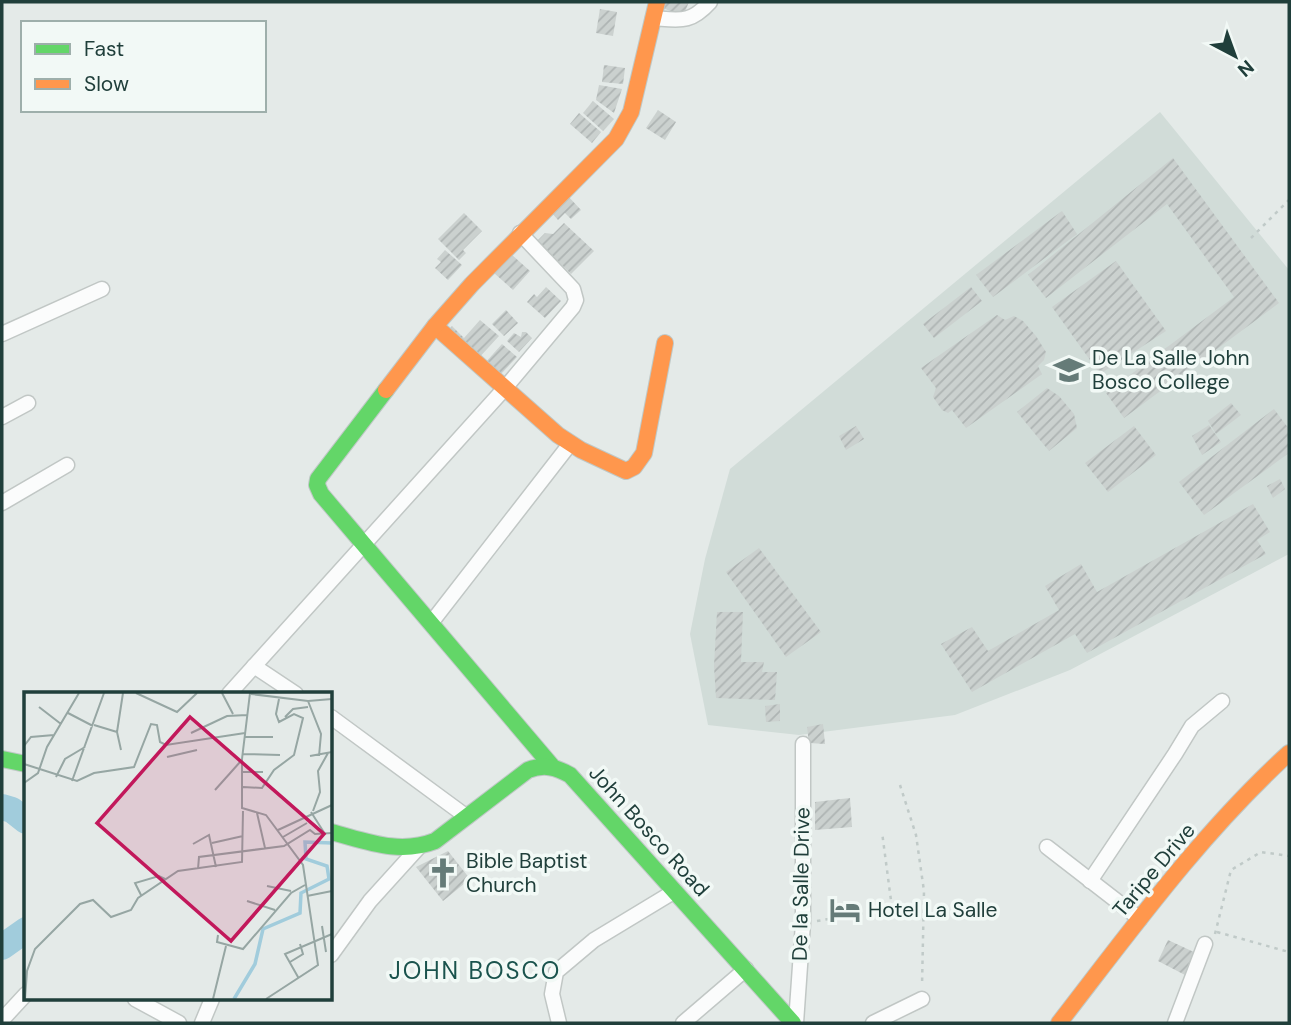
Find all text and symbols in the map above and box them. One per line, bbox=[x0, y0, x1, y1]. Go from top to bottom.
legend bbox=[21, 21, 266, 112]
north arrow bbox=[1200, 21, 1270, 91]
text: Fast bbox=[84, 35, 124, 63]
text: N bbox=[1232, 54, 1259, 82]
text: Slow bbox=[84, 70, 129, 98]
place label: De La Salle John Bosco College bbox=[1092, 344, 1250, 396]
school or university icon: De La Salle John Bosco College bbox=[1052, 353, 1086, 387]
inset map bbox=[24, 692, 332, 1000]
street label: John Bosco Road bbox=[583, 759, 715, 903]
street label: De la Salle Drive bbox=[786, 807, 816, 961]
street label: Taripe Drive bbox=[1106, 817, 1202, 923]
place label: Bible Baptist Church bbox=[466, 847, 587, 899]
church icon: Bible Baptist Church bbox=[426, 856, 460, 890]
hotel icon: Hotel La Salle bbox=[828, 893, 862, 927]
place label: Hotel La Salle bbox=[868, 896, 998, 924]
district label: JOHN BOSCO bbox=[389, 955, 561, 986]

